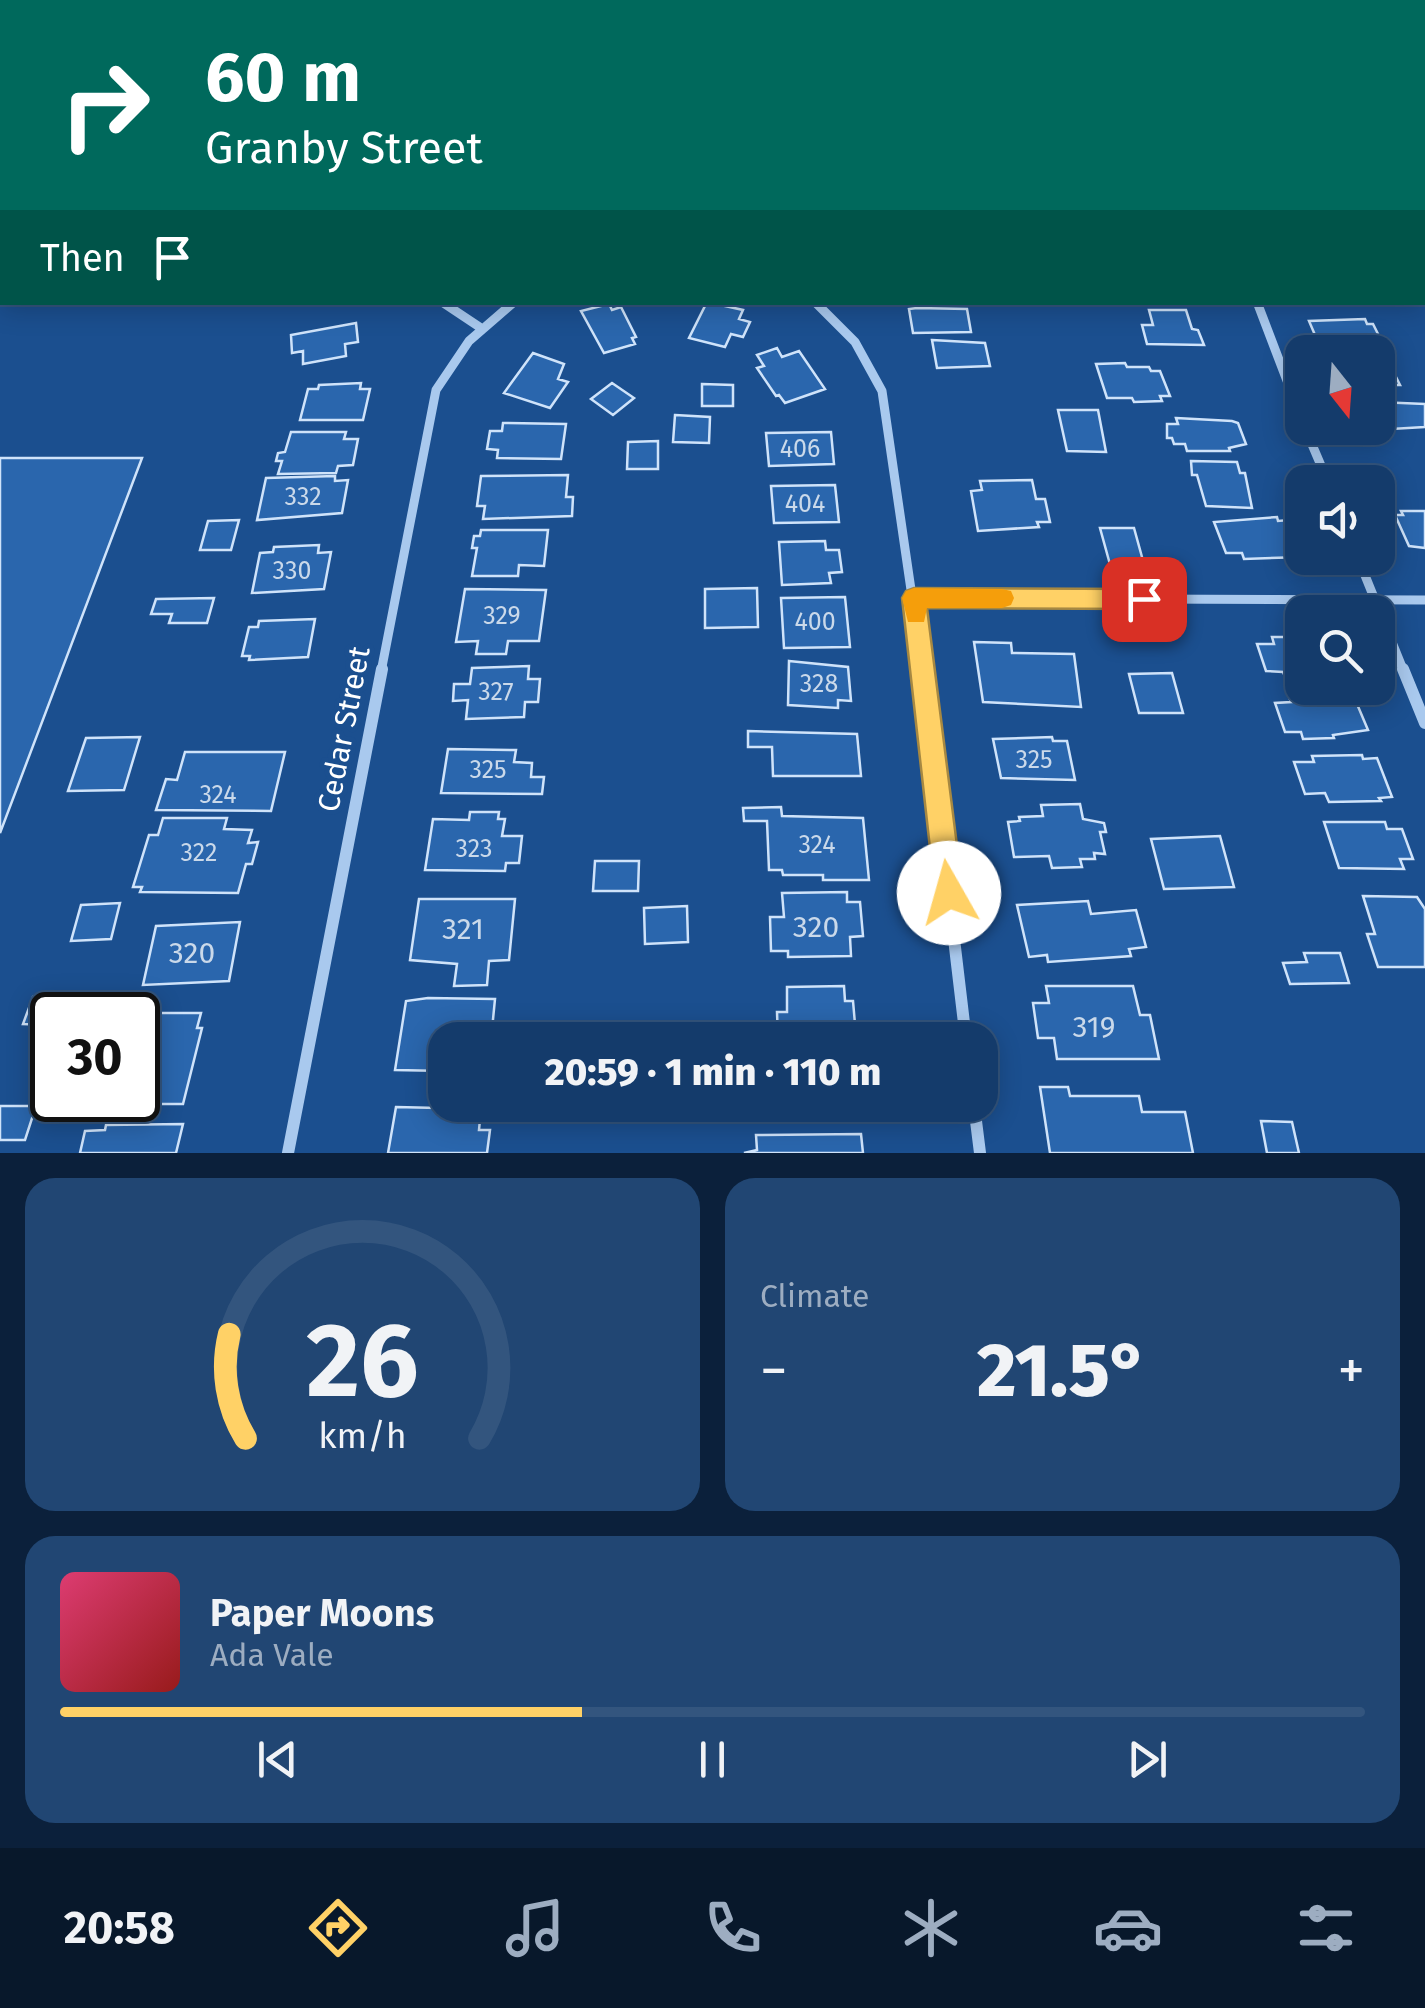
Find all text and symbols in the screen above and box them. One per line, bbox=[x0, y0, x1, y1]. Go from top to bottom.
text: 60 m bbox=[205, 36, 361, 120]
icon: right bbox=[40, 40, 170, 170]
text: Granby Street bbox=[205, 121, 483, 175]
icon: arrive bbox=[145, 230, 200, 285]
text: Then bbox=[40, 235, 125, 281]
north arrow bbox=[1285, 335, 1395, 445]
map controls bbox=[1285, 335, 1395, 705]
house number: 406 bbox=[780, 434, 820, 464]
button: sound bbox=[1285, 465, 1395, 575]
house number: 332 bbox=[284, 482, 322, 512]
house number: 404 bbox=[785, 489, 825, 519]
house number: 330 bbox=[273, 556, 311, 586]
pin bbox=[1102, 557, 1187, 642]
icon: arrive bbox=[1117, 572, 1172, 627]
button: search bbox=[1285, 595, 1395, 705]
house number: 329 bbox=[483, 601, 521, 631]
house number: 400 bbox=[794, 607, 836, 637]
street label: Cedar Street bbox=[310, 643, 378, 815]
house number: 328 bbox=[800, 669, 838, 699]
house number: 327 bbox=[478, 677, 514, 707]
house number: 325 bbox=[1015, 745, 1053, 775]
house number: 325 bbox=[469, 755, 507, 785]
house number: 324 bbox=[199, 780, 237, 810]
house number: 324 bbox=[798, 830, 836, 860]
house number: 323 bbox=[456, 834, 492, 864]
house number: 322 bbox=[181, 838, 217, 868]
position arrow bbox=[897, 841, 1001, 945]
house number: 320 bbox=[793, 909, 839, 945]
house number: 321 bbox=[442, 911, 484, 947]
house number: 320 bbox=[169, 935, 215, 971]
speed limit sign: 30 bbox=[30, 992, 160, 1122]
house number: 319 bbox=[1073, 1009, 1115, 1045]
text: 20:59 · 1 min · 110 m bbox=[545, 1049, 881, 1095]
text: Climate bbox=[760, 1277, 869, 1315]
text: 26 bbox=[306, 1299, 419, 1424]
text: 21.5° bbox=[977, 1326, 1148, 1416]
text: − bbox=[760, 1338, 788, 1404]
text: + bbox=[1338, 1338, 1365, 1404]
text: km/h bbox=[318, 1415, 407, 1457]
text: Paper Moons bbox=[210, 1590, 434, 1636]
text: Ada Vale bbox=[210, 1636, 334, 1674]
icon: previous bbox=[250, 1732, 305, 1787]
icon: pause bbox=[685, 1732, 740, 1787]
icon: next bbox=[1120, 1732, 1175, 1787]
icon: directions bbox=[303, 1893, 373, 1963]
icon: music bbox=[500, 1893, 570, 1963]
icon: phone bbox=[698, 1893, 768, 1963]
icon: climate bbox=[896, 1893, 966, 1963]
icon: car bbox=[1093, 1893, 1163, 1963]
icon: filters bbox=[1291, 1893, 1361, 1963]
text: 20:58 bbox=[64, 1901, 175, 1955]

